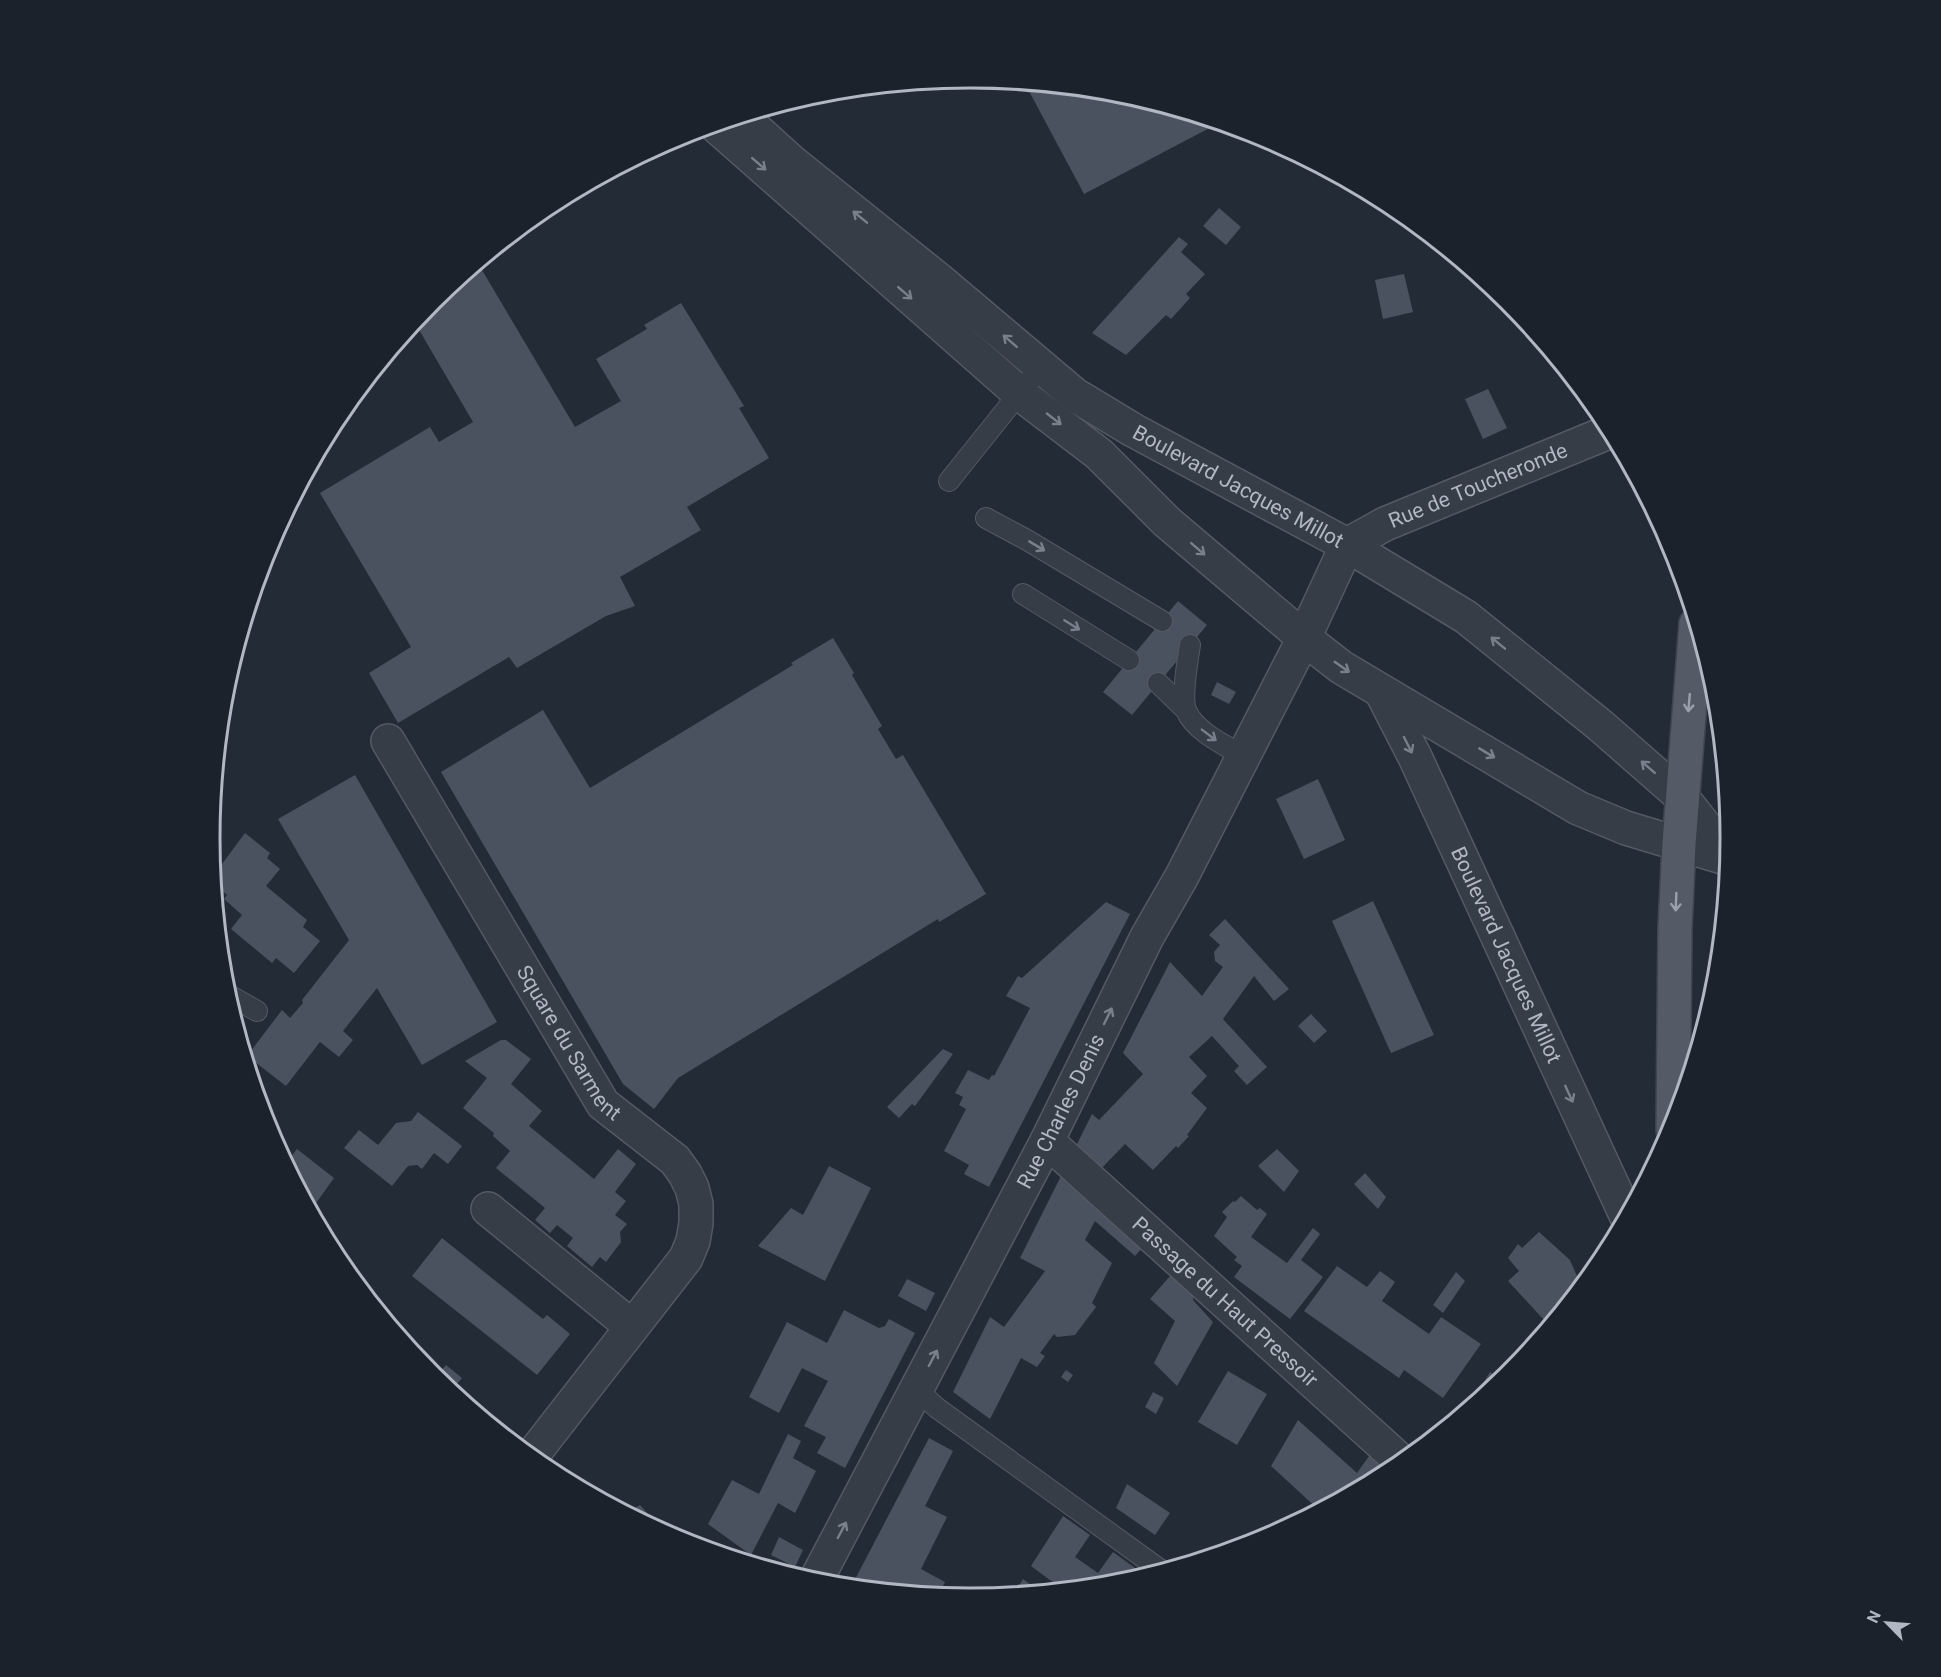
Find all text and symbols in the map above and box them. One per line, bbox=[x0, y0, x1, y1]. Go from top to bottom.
one-way arrow bbox=[751, 157, 766, 171]
one-way arrow bbox=[852, 210, 868, 223]
one-way arrow bbox=[897, 286, 912, 300]
one-way arrow bbox=[1003, 334, 1018, 348]
one-way arrow bbox=[1045, 412, 1061, 425]
street label: Boulevard Jacques Millot bbox=[1129, 420, 1348, 553]
street label: Rue de Toucheronde bbox=[1385, 438, 1571, 533]
one-way arrow bbox=[1028, 540, 1045, 552]
one-way arrow bbox=[1190, 542, 1205, 556]
one-way arrow bbox=[1063, 619, 1080, 631]
one-way arrow bbox=[1490, 636, 1506, 649]
one-way arrow bbox=[1333, 661, 1350, 673]
one-way arrow bbox=[1683, 692, 1694, 712]
one-way arrow bbox=[1201, 728, 1217, 741]
one-way arrow bbox=[1403, 735, 1415, 753]
one-way arrow bbox=[1478, 747, 1495, 759]
one-way arrow bbox=[1640, 760, 1655, 774]
street label: Boulevard Jacques Millot bbox=[1446, 843, 1566, 1067]
one-way arrow bbox=[1671, 892, 1682, 912]
street label: Square du Sarment bbox=[512, 961, 626, 1125]
one-way arrow bbox=[1103, 1008, 1115, 1026]
street label: Rue Charles Denis bbox=[1012, 1030, 1109, 1193]
one-way arrow bbox=[1564, 1084, 1575, 1102]
street label: Passage du Haut Pressoir bbox=[1127, 1212, 1323, 1392]
one-way arrow bbox=[928, 1349, 940, 1367]
one-way arrow bbox=[837, 1522, 848, 1540]
north arrow bbox=[1857, 1593, 1917, 1653]
text: N bbox=[1863, 1608, 1885, 1626]

